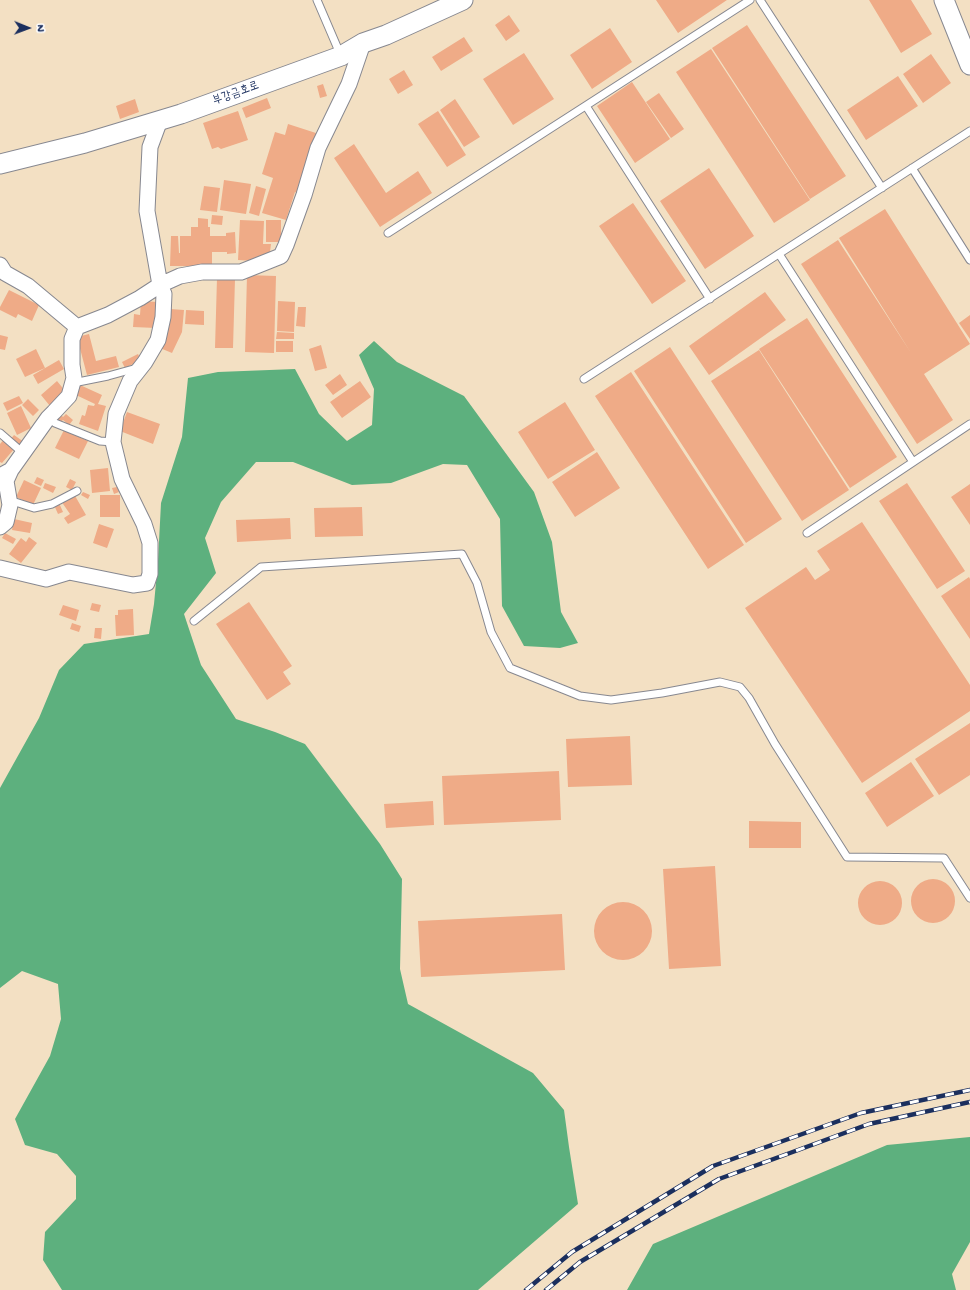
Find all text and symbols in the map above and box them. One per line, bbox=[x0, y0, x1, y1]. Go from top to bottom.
north arrow bbox=[8, 8, 48, 48]
text: N bbox=[34, 25, 46, 32]
street label: 부강금호로 bbox=[211, 79, 261, 109]

